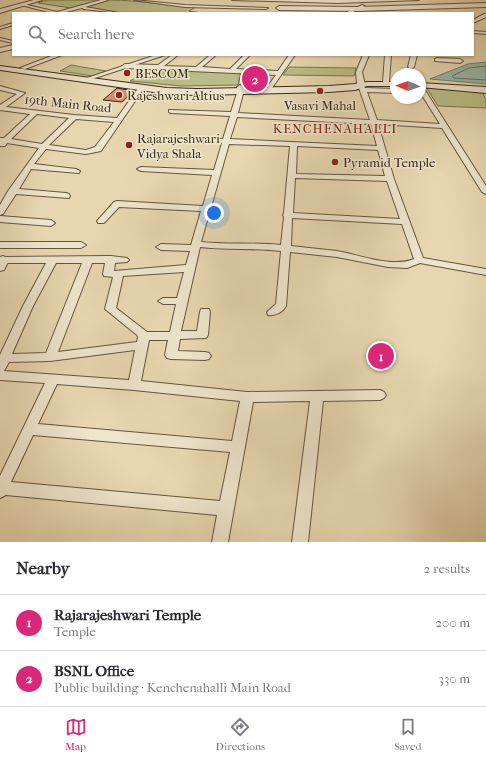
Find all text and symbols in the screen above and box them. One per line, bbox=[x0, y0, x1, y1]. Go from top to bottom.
search box bbox=[12, 12, 474, 56]
icon: search bbox=[26, 23, 48, 45]
text: Search here bbox=[58, 25, 134, 43]
pin: 2 bbox=[242, 64, 268, 94]
place label: BESCOM bbox=[135, 66, 189, 81]
marker: BESCOM bbox=[122, 68, 132, 78]
north arrow bbox=[390, 68, 426, 104]
marker: Vasavi Mahal bbox=[315, 86, 325, 96]
place label: Rajeshwari Altius bbox=[127, 88, 225, 103]
marker: Rajeshwari Altius bbox=[114, 90, 124, 100]
street label: 19th Main Road bbox=[24, 91, 113, 116]
place label: Vasavi Mahal bbox=[283, 98, 356, 113]
district label: KENCHENAHALLI bbox=[273, 121, 397, 136]
place label: Rajarajeshwari Vidya Shala bbox=[136, 131, 220, 161]
marker: Rajarajeshwari Vidya Shala bbox=[124, 140, 134, 150]
place label: Pyramid Temple bbox=[343, 155, 436, 170]
marker: Pyramid Temple bbox=[330, 157, 340, 167]
your location bbox=[204, 203, 224, 223]
pin: 1 bbox=[368, 341, 394, 371]
text: Nearby bbox=[16, 558, 70, 578]
text: 2 results bbox=[424, 561, 470, 576]
text: Rajarajeshwari Temple bbox=[54, 606, 201, 624]
text: 1 bbox=[27, 615, 31, 630]
text: 200 m bbox=[435, 615, 470, 630]
text: Temple bbox=[54, 624, 96, 639]
text: BSNL Office bbox=[54, 662, 134, 680]
text: 2 bbox=[26, 671, 32, 686]
text: 330 m bbox=[439, 671, 470, 686]
text: Public building · Kenchenahalli Main Road bbox=[54, 680, 291, 695]
tab: Map bbox=[65, 716, 87, 753]
tab: Directions bbox=[216, 716, 265, 753]
tab: Saved bbox=[394, 716, 421, 753]

